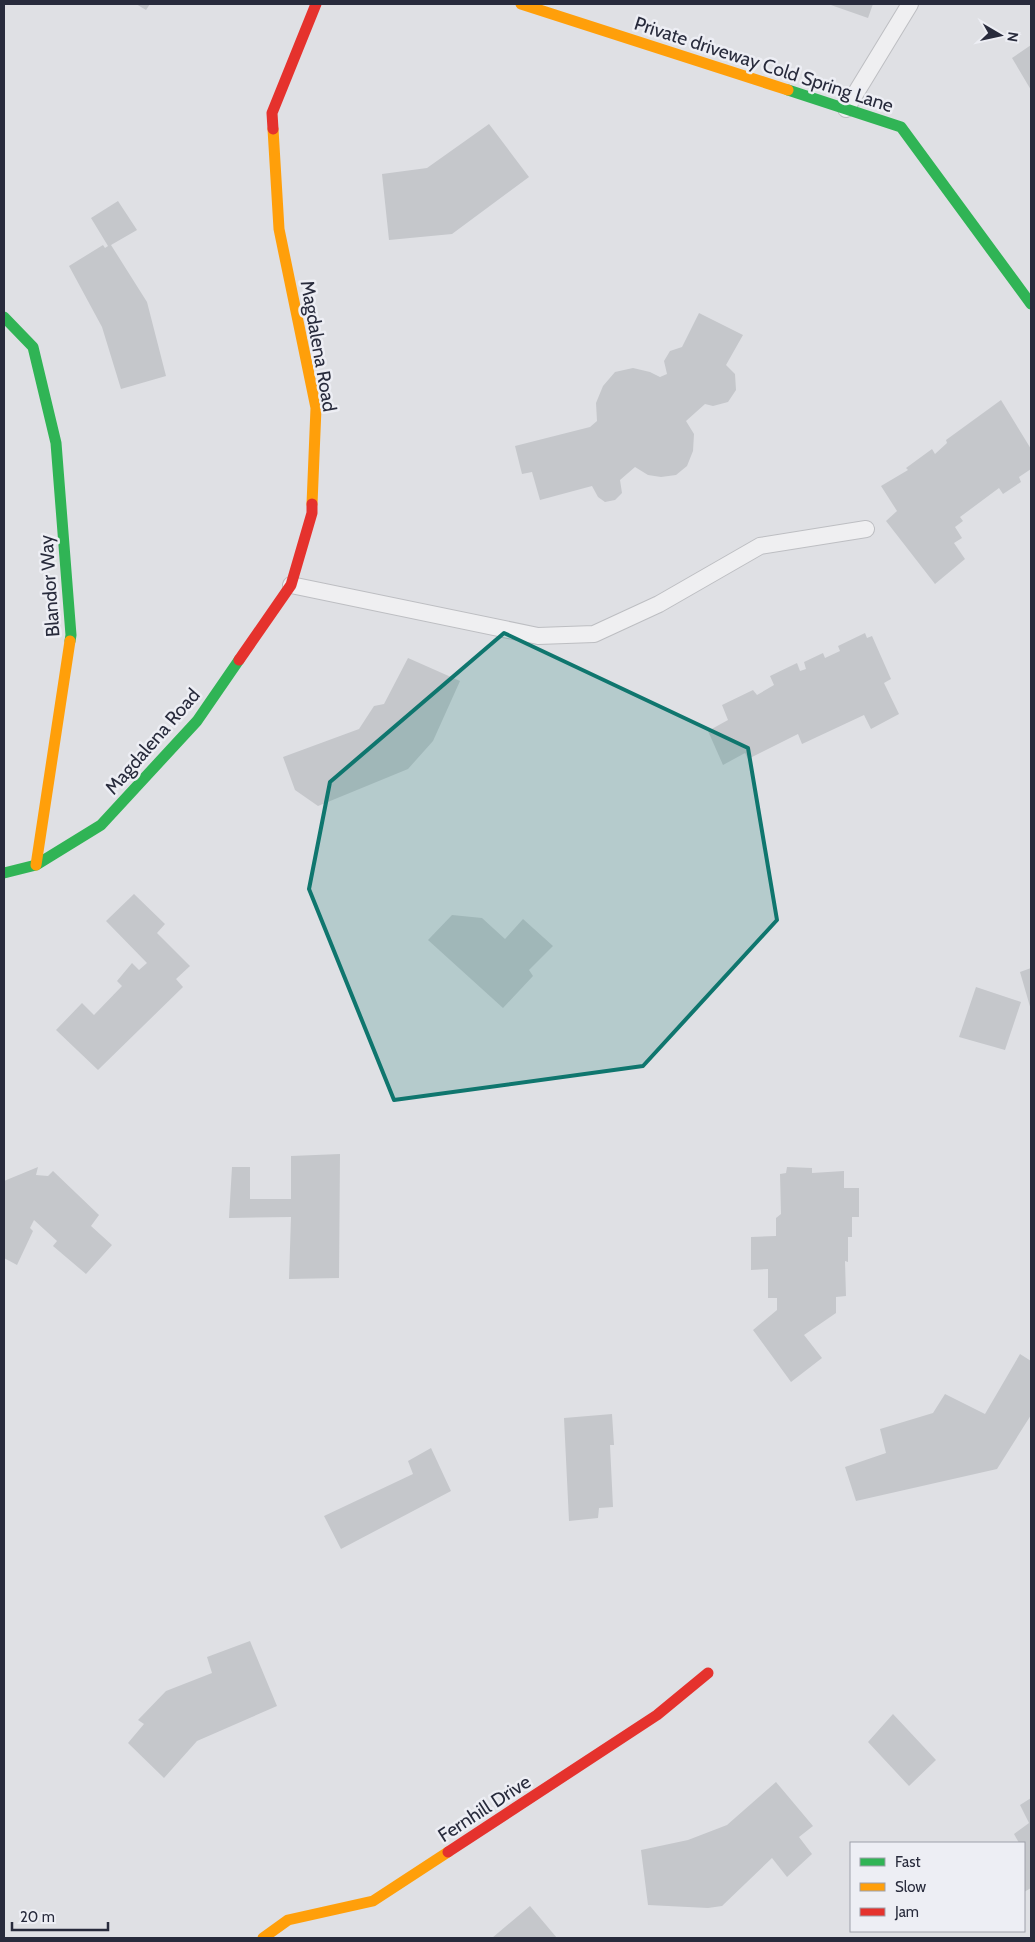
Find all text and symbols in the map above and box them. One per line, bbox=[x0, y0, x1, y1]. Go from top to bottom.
north arrow bbox=[975, 10, 1025, 60]
street label: Private driveway Cold Spring Lane bbox=[631, 12, 897, 117]
text: N bbox=[1003, 31, 1023, 43]
street label: Magdalena Road bbox=[296, 279, 341, 414]
street label: Blandor Way bbox=[34, 534, 65, 638]
street label: Magdalena Road bbox=[100, 684, 205, 799]
street label: Fernhill Drive bbox=[434, 1770, 535, 1847]
legend bbox=[850, 1842, 1025, 1932]
text: Fast bbox=[895, 1853, 920, 1871]
text: Slow bbox=[895, 1878, 926, 1896]
scale bar bbox=[12, 1900, 109, 1932]
text: Jam bbox=[894, 1903, 919, 1921]
text: 20 m bbox=[20, 1908, 55, 1926]

